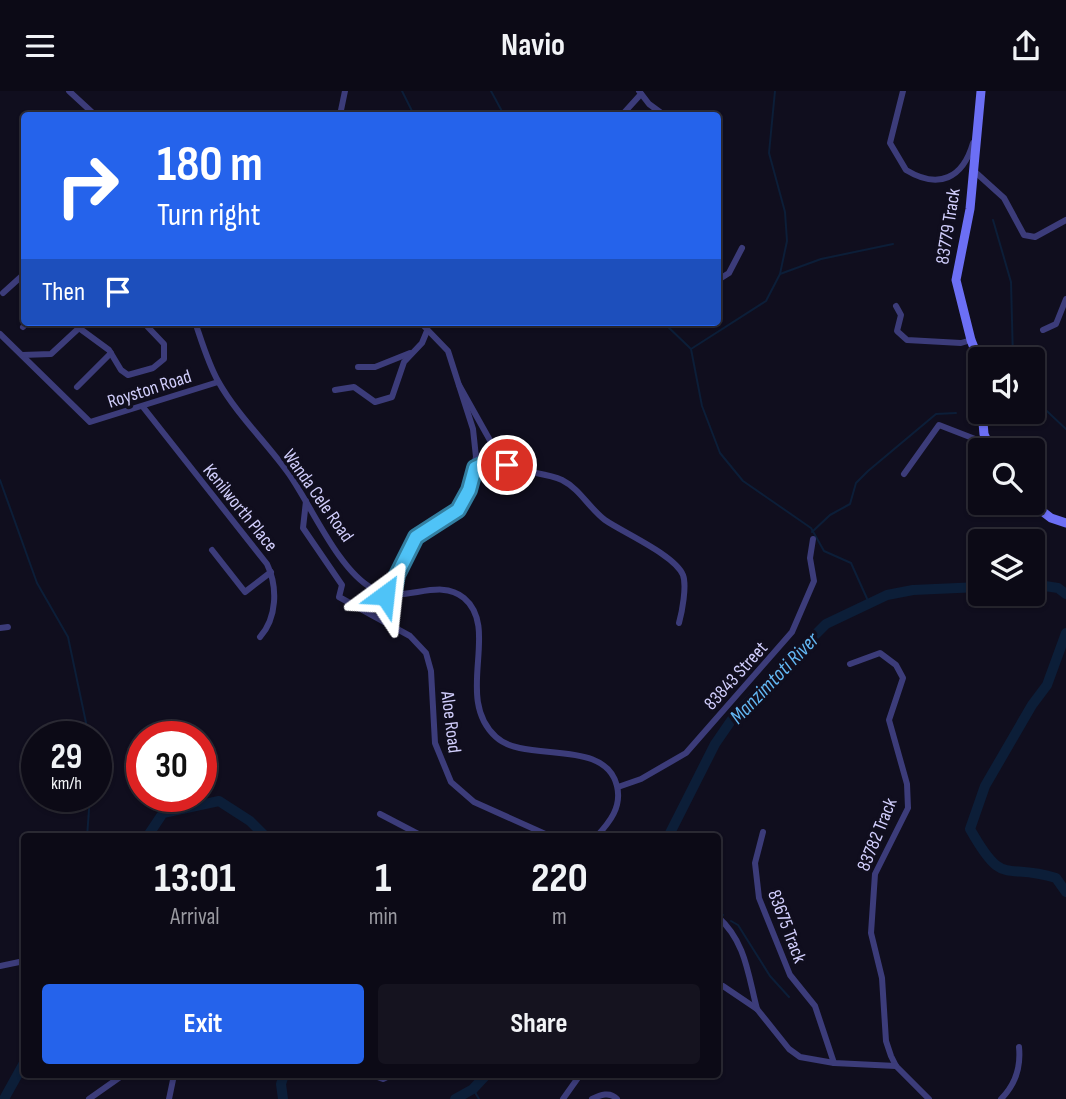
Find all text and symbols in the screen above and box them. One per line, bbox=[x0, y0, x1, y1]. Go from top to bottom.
text: Navio bbox=[501, 26, 565, 65]
icon: menu bbox=[21, 27, 59, 65]
icon: share bbox=[1007, 27, 1045, 65]
text: 180 m bbox=[157, 136, 263, 195]
icon: right bbox=[42, 140, 133, 231]
street label: 83779 Track bbox=[931, 186, 966, 266]
text: Turn right bbox=[157, 196, 261, 235]
icon: arrive bbox=[99, 273, 137, 311]
text: Then bbox=[42, 277, 85, 308]
map controls bbox=[968, 347, 1045, 606]
button: sound bbox=[968, 347, 1045, 424]
street label: Royston Road bbox=[105, 365, 194, 414]
pin bbox=[477, 435, 537, 495]
button: search bbox=[968, 438, 1045, 515]
street label: Wanda Cele Road bbox=[277, 445, 358, 547]
icon: arrive bbox=[488, 446, 526, 484]
street label: Kenilworth Place bbox=[197, 459, 282, 556]
button: layers bbox=[968, 529, 1045, 606]
position arrow bbox=[348, 558, 422, 632]
water label: Manzimtoti River bbox=[725, 627, 825, 729]
street label: 83843 Street bbox=[699, 637, 773, 715]
street label: Aloe Road bbox=[435, 689, 466, 754]
speed limit sign: 30 bbox=[126, 721, 217, 812]
text: 29 bbox=[51, 736, 82, 779]
text: km/h bbox=[51, 773, 82, 794]
street label: 83782 Track bbox=[852, 794, 903, 875]
text: 13:01 bbox=[154, 853, 235, 904]
text: 1 bbox=[375, 853, 391, 904]
text: 220 bbox=[531, 853, 588, 904]
street label: 83675 Track bbox=[762, 887, 811, 967]
text: Arrival bbox=[170, 903, 220, 931]
text: min bbox=[369, 903, 398, 931]
text: m bbox=[552, 903, 567, 931]
button: Exit bbox=[42, 984, 364, 1064]
button: Share bbox=[378, 984, 700, 1064]

